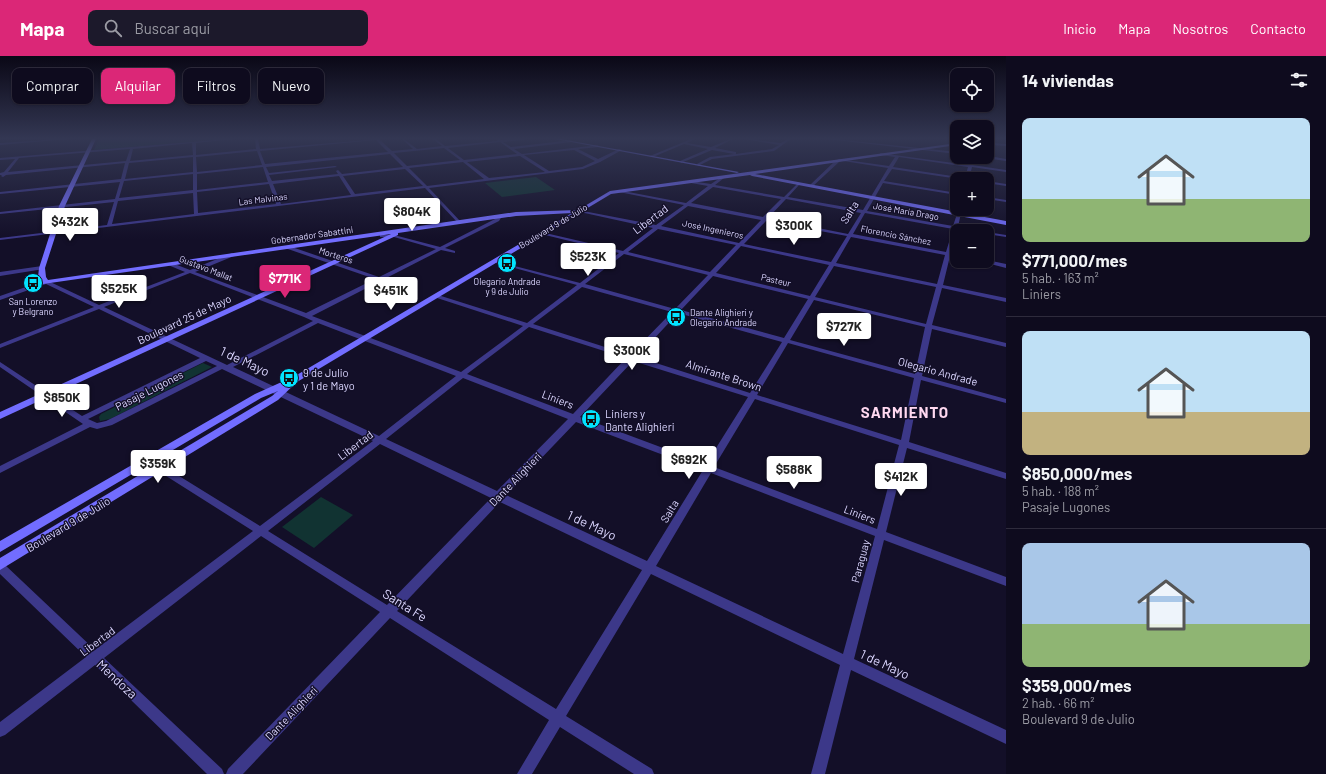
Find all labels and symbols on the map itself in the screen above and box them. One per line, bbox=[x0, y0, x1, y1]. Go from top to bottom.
street label: Las Malvinas bbox=[238, 191, 288, 207]
pin: $804K bbox=[384, 198, 440, 232]
street label: Salta bbox=[837, 198, 861, 226]
street label: José María Drago bbox=[872, 200, 940, 222]
street label: Boulevard 9 de Julio bbox=[517, 201, 589, 251]
street label: Libertad bbox=[630, 202, 670, 236]
pin: $432K bbox=[42, 208, 98, 242]
pin: $300K bbox=[766, 212, 822, 246]
street label: José Ingenieros bbox=[681, 217, 745, 241]
street label: Florencio Sánchez bbox=[860, 223, 932, 247]
street label: Gobernador Sabattini bbox=[270, 224, 354, 246]
pin: $523K bbox=[560, 243, 616, 277]
street label: Morteros bbox=[318, 244, 354, 266]
bus stop icon: Olegario Andrade y 9 de Julio bbox=[496, 252, 518, 274]
street label: Gustavo Mallat bbox=[178, 253, 234, 283]
pin: $771K bbox=[257, 265, 313, 299]
street label: Pasteur bbox=[760, 271, 793, 289]
bus stop icon: San Lorenzo y Belgrano bbox=[22, 272, 44, 294]
pin: $525K bbox=[91, 275, 147, 309]
place label: Olegario Andrade y 9 de Julio bbox=[474, 276, 541, 297]
pin: $451K bbox=[363, 277, 419, 311]
street label: Boulevard 25 de Mayo bbox=[135, 292, 233, 346]
place label: San Lorenzo y Belgrano bbox=[9, 296, 57, 317]
bus stop icon: Dante Alighieri y Olegario Andrade bbox=[665, 306, 687, 328]
place label: Dante Alighieri y Olegario Andrade bbox=[690, 307, 757, 328]
pin: $727K bbox=[816, 313, 872, 347]
pin: $300K bbox=[604, 337, 660, 371]
street label: 1 de Mayo bbox=[218, 343, 272, 379]
street label: Olegario Andrade bbox=[897, 354, 979, 388]
street label: Almirante Brown bbox=[684, 357, 764, 393]
place label: 9 de Julio y 1 de Mayo bbox=[303, 366, 355, 392]
street label: Pasaje Lugones bbox=[113, 367, 185, 413]
bus stop icon: 9 de Julio y 1 de Mayo bbox=[278, 367, 300, 389]
pin: $850K bbox=[34, 384, 90, 418]
street label: Liniers bbox=[540, 387, 576, 411]
district label: SARMIENTO bbox=[861, 403, 949, 421]
place label: Liniers y Dante Alighieri bbox=[605, 407, 675, 433]
bus stop icon: Liniers y Dante Alighieri bbox=[580, 408, 602, 430]
street label: Libertad bbox=[335, 428, 375, 462]
pin: $692K bbox=[661, 446, 717, 480]
street label: Dante Alighieri bbox=[486, 449, 544, 509]
pin: $359K bbox=[130, 450, 186, 484]
pin: $588K bbox=[766, 456, 822, 490]
pin: $412K bbox=[873, 463, 929, 497]
street label: Boulevard 9 de Julio bbox=[24, 494, 112, 554]
street label: Salta bbox=[657, 497, 681, 525]
street label: Liniers bbox=[842, 502, 878, 526]
street label: 1 de Mayo bbox=[565, 507, 619, 543]
street label: Paraguay bbox=[848, 538, 872, 584]
street label: Santa Fe bbox=[380, 585, 430, 625]
street label: Libertad bbox=[77, 624, 117, 658]
street label: 1 de Mayo bbox=[858, 646, 912, 682]
street label: Mendoza bbox=[93, 656, 141, 702]
street label: Dante Alighieri bbox=[262, 683, 320, 743]

